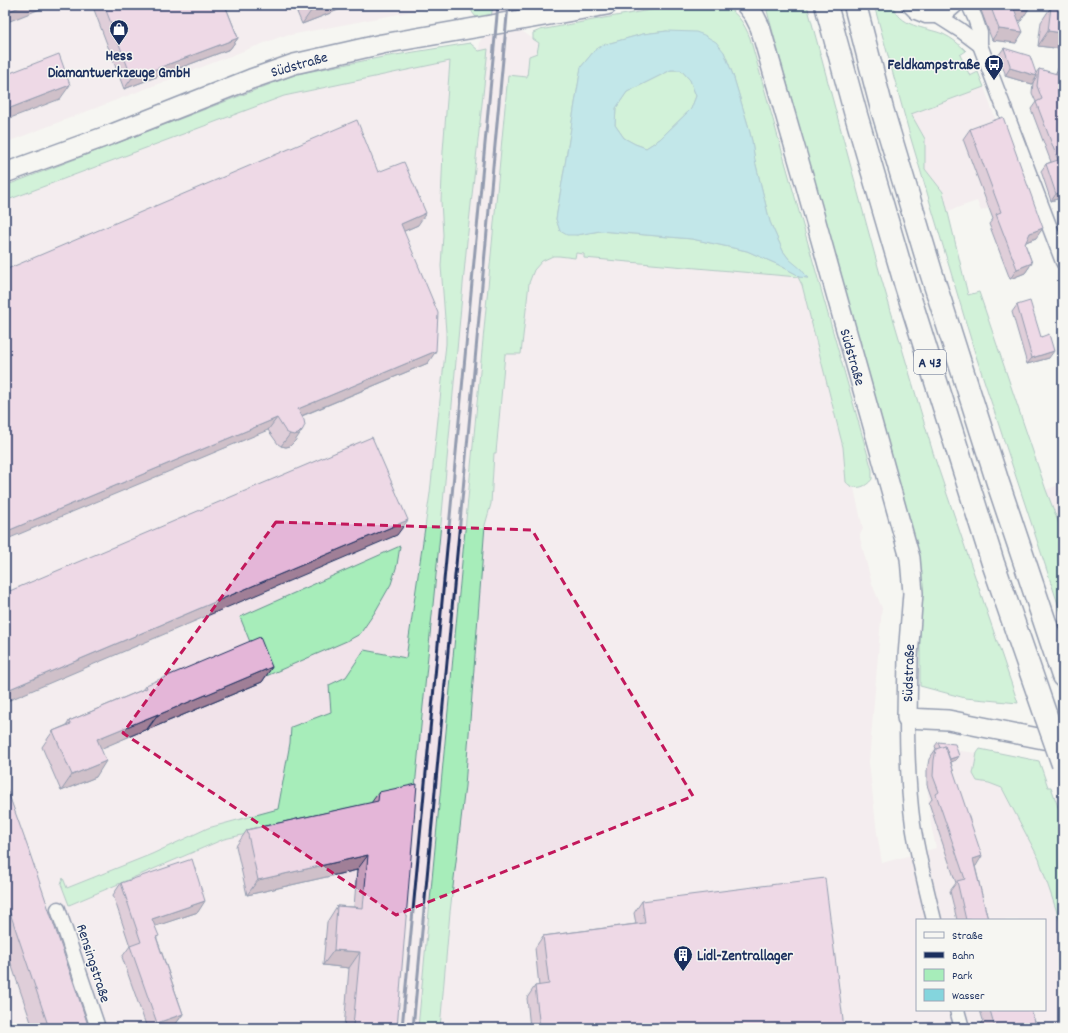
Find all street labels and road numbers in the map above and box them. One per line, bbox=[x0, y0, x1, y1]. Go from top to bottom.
street label: Südstraße bbox=[268, 47, 331, 85]
street label: Südstraße bbox=[832, 326, 870, 389]
road number: A 43 bbox=[914, 350, 946, 374]
street label: Südstraße bbox=[898, 643, 922, 703]
street label: Rensingstraße bbox=[69, 921, 115, 1006]

